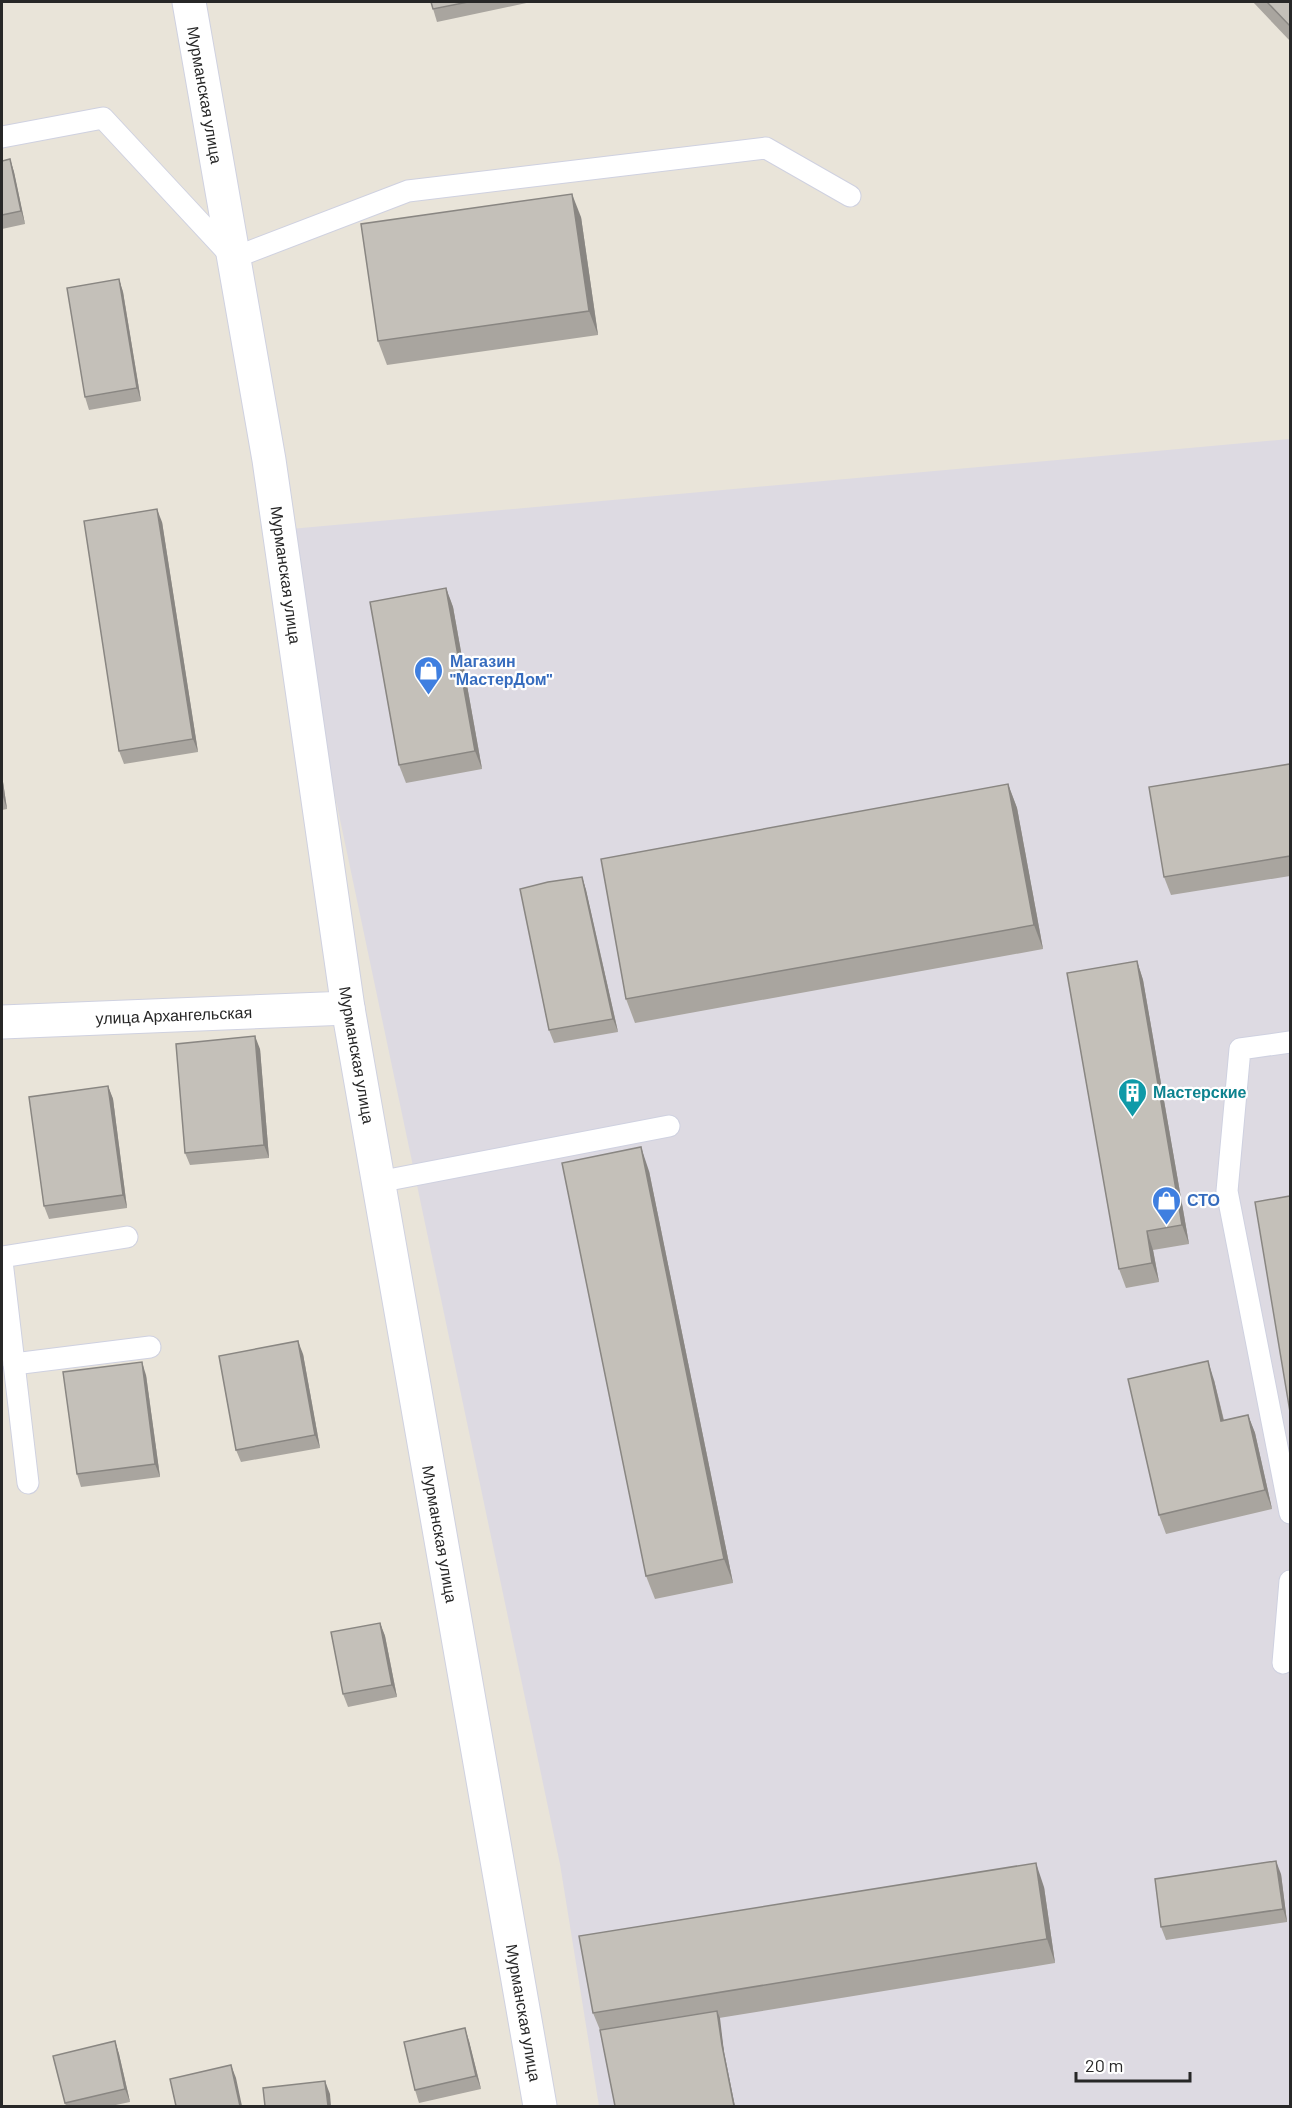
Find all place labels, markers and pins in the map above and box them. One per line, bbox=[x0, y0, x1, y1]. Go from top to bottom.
place label: Магазин "МастерДом" bbox=[450, 651, 553, 688]
shop icon: Магазин "МастерДом" bbox=[413, 654, 445, 696]
building icon: Мастерские bbox=[1116, 1076, 1148, 1118]
place label: Мастерские bbox=[1153, 1082, 1247, 1101]
shop icon: СТО bbox=[1150, 1184, 1182, 1226]
place label: СТО bbox=[1187, 1190, 1220, 1209]

